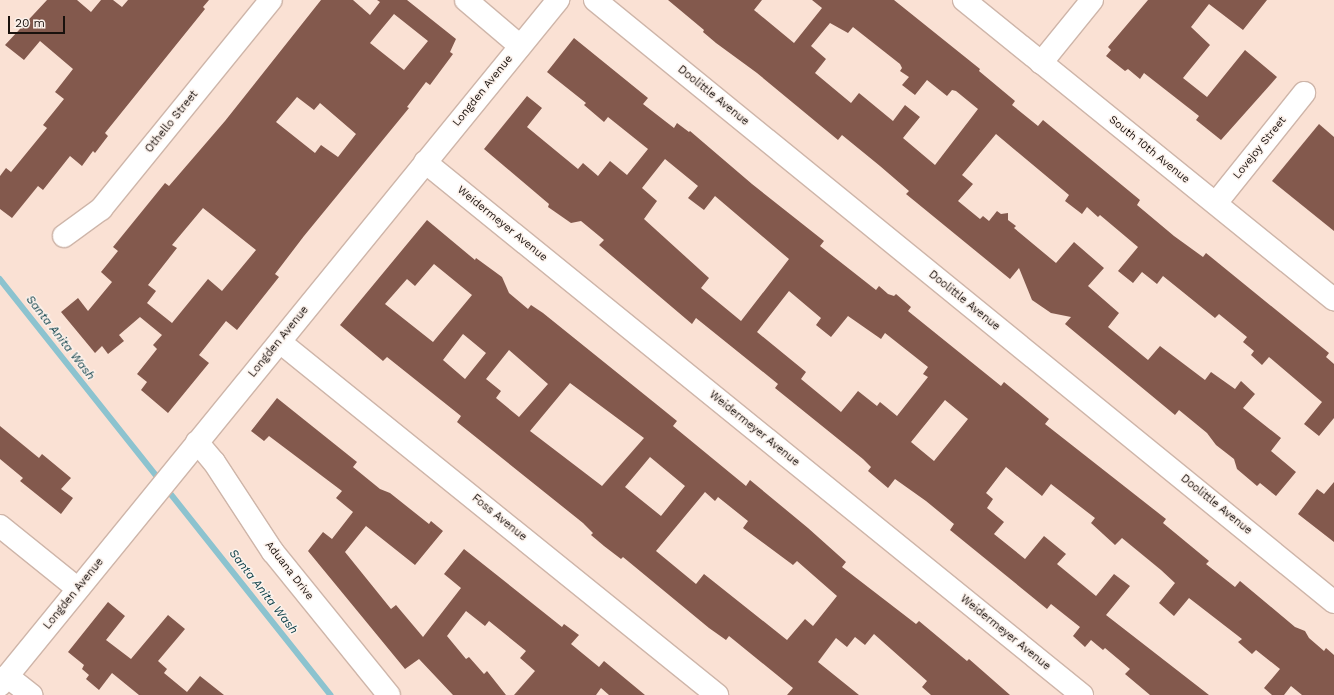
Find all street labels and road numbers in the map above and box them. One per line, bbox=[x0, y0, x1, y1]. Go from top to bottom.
street label: Longden Avenue bbox=[450, 53, 516, 129]
street label: Doolittle Avenue bbox=[675, 63, 751, 129]
street label: Othello Street bbox=[143, 88, 201, 156]
street label: South 10th Avenue bbox=[1106, 113, 1192, 187]
street label: Lovejoy Street bbox=[1231, 114, 1289, 182]
street label: Weidermeyer Avenue bbox=[454, 183, 550, 265]
street label: Doolittle Avenue bbox=[926, 268, 1002, 334]
street label: Longden Avenue bbox=[246, 304, 312, 380]
street label: Weidermeyer Avenue bbox=[706, 388, 802, 470]
street label: Doolittle Avenue bbox=[1178, 472, 1254, 538]
street label: Foss Avenue bbox=[469, 492, 529, 544]
street label: Aduana Drive bbox=[262, 539, 316, 603]
street label: Longden Avenue bbox=[41, 556, 107, 632]
street label: Weidermeyer Avenue bbox=[957, 592, 1053, 674]

